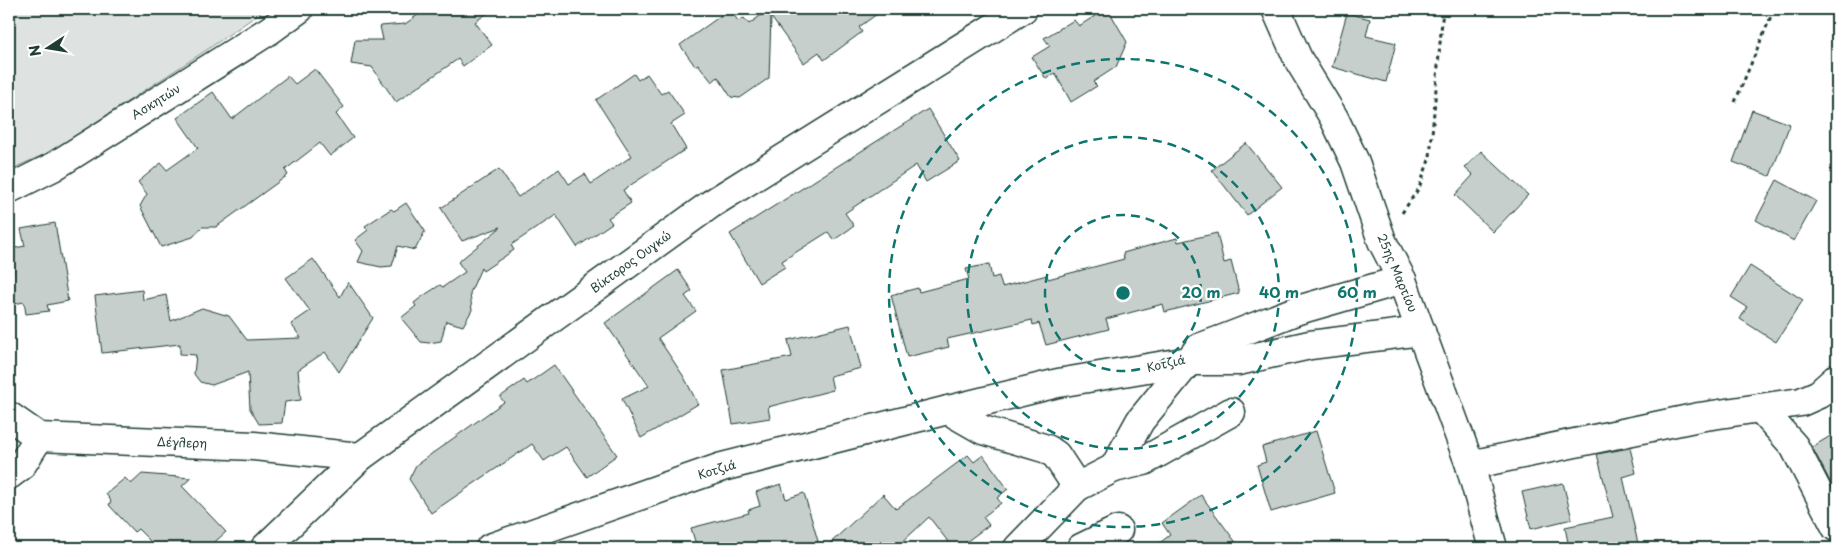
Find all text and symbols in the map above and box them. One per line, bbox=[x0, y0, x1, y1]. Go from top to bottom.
north arrow bbox=[22, 22, 72, 72]
text: N bbox=[23, 43, 46, 58]
street label: Ασκητών bbox=[127, 79, 183, 123]
street label: Βίκτορος Ουγκώ bbox=[586, 226, 675, 297]
street label: 25ης Μαρτίου bbox=[1373, 231, 1423, 315]
text: 20 m bbox=[1182, 280, 1220, 303]
text: 40 m bbox=[1259, 280, 1299, 303]
text: 60 m bbox=[1337, 280, 1377, 303]
centre of rings bbox=[1114, 284, 1132, 302]
street label: Κοτζιά bbox=[1145, 350, 1187, 376]
street label: Δέγλερη bbox=[157, 432, 207, 452]
street label: Κοτζιά bbox=[695, 455, 738, 483]

